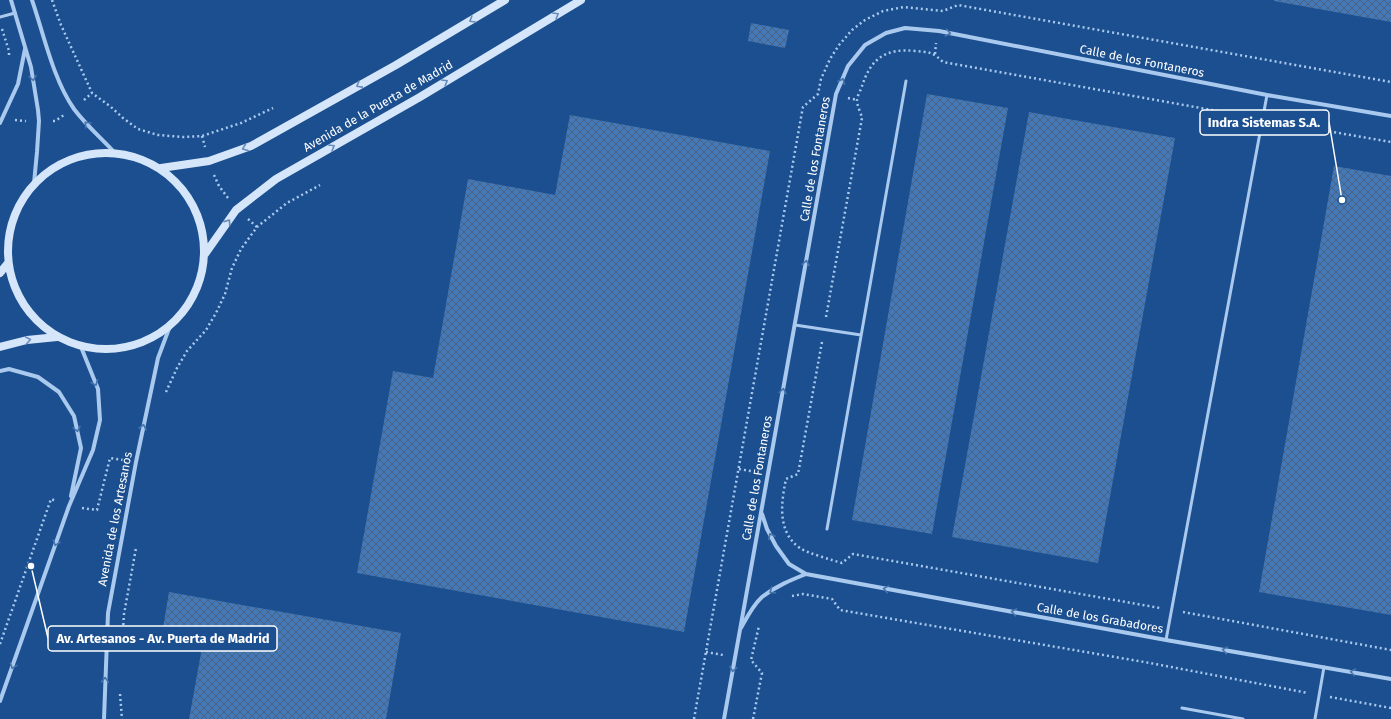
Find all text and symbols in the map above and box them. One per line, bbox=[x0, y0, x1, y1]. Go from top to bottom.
one-way arrow bbox=[552, 12, 559, 19]
one-way arrow bbox=[469, 15, 476, 22]
one-way arrow bbox=[944, 28, 951, 37]
street label: Calle de los Fontaneros bbox=[1079, 42, 1206, 80]
street label: Avenida de la Puerta de Madrid bbox=[301, 57, 455, 155]
one-way arrow bbox=[28, 75, 36, 81]
one-way arrow bbox=[837, 78, 845, 85]
one-way arrow bbox=[441, 79, 448, 86]
one-way arrow bbox=[356, 81, 363, 88]
street label: Calle de los Fontaneros bbox=[797, 95, 833, 223]
callout: Indra Sistemas S.A. bbox=[1200, 110, 1329, 135]
text: Indra Sistemas S.A. bbox=[1208, 115, 1320, 130]
one-way arrow bbox=[84, 121, 92, 129]
one-way arrow bbox=[242, 143, 249, 151]
one-way arrow bbox=[328, 144, 335, 151]
one-way arrow bbox=[223, 219, 231, 226]
one-way arrow bbox=[801, 260, 810, 266]
one-way arrow bbox=[25, 336, 31, 345]
one-way arrow bbox=[91, 379, 99, 386]
one-way arrow bbox=[778, 388, 786, 394]
street label: Calle de los Fontaneros bbox=[739, 414, 775, 542]
one-way arrow bbox=[138, 424, 147, 431]
one-way arrow bbox=[72, 426, 80, 432]
street label: Avenida de los Artesanos bbox=[95, 450, 135, 587]
one-way arrow bbox=[768, 533, 776, 540]
one-way arrow bbox=[52, 540, 61, 547]
one-way arrow bbox=[883, 585, 889, 593]
one-way arrow bbox=[769, 586, 776, 593]
street label: Calle de los Grabadores bbox=[1036, 600, 1165, 636]
one-way arrow bbox=[1011, 608, 1017, 617]
callout: Av. Artesanos - Av. Puerta de Madrid bbox=[48, 626, 277, 651]
text: Av. Artesanos - Av. Puerta de Madrid bbox=[55, 631, 270, 646]
one-way arrow bbox=[1221, 646, 1228, 655]
one-way arrow bbox=[9, 662, 17, 669]
one-way arrow bbox=[729, 666, 738, 672]
one-way arrow bbox=[1349, 669, 1356, 677]
one-way arrow bbox=[101, 677, 109, 683]

